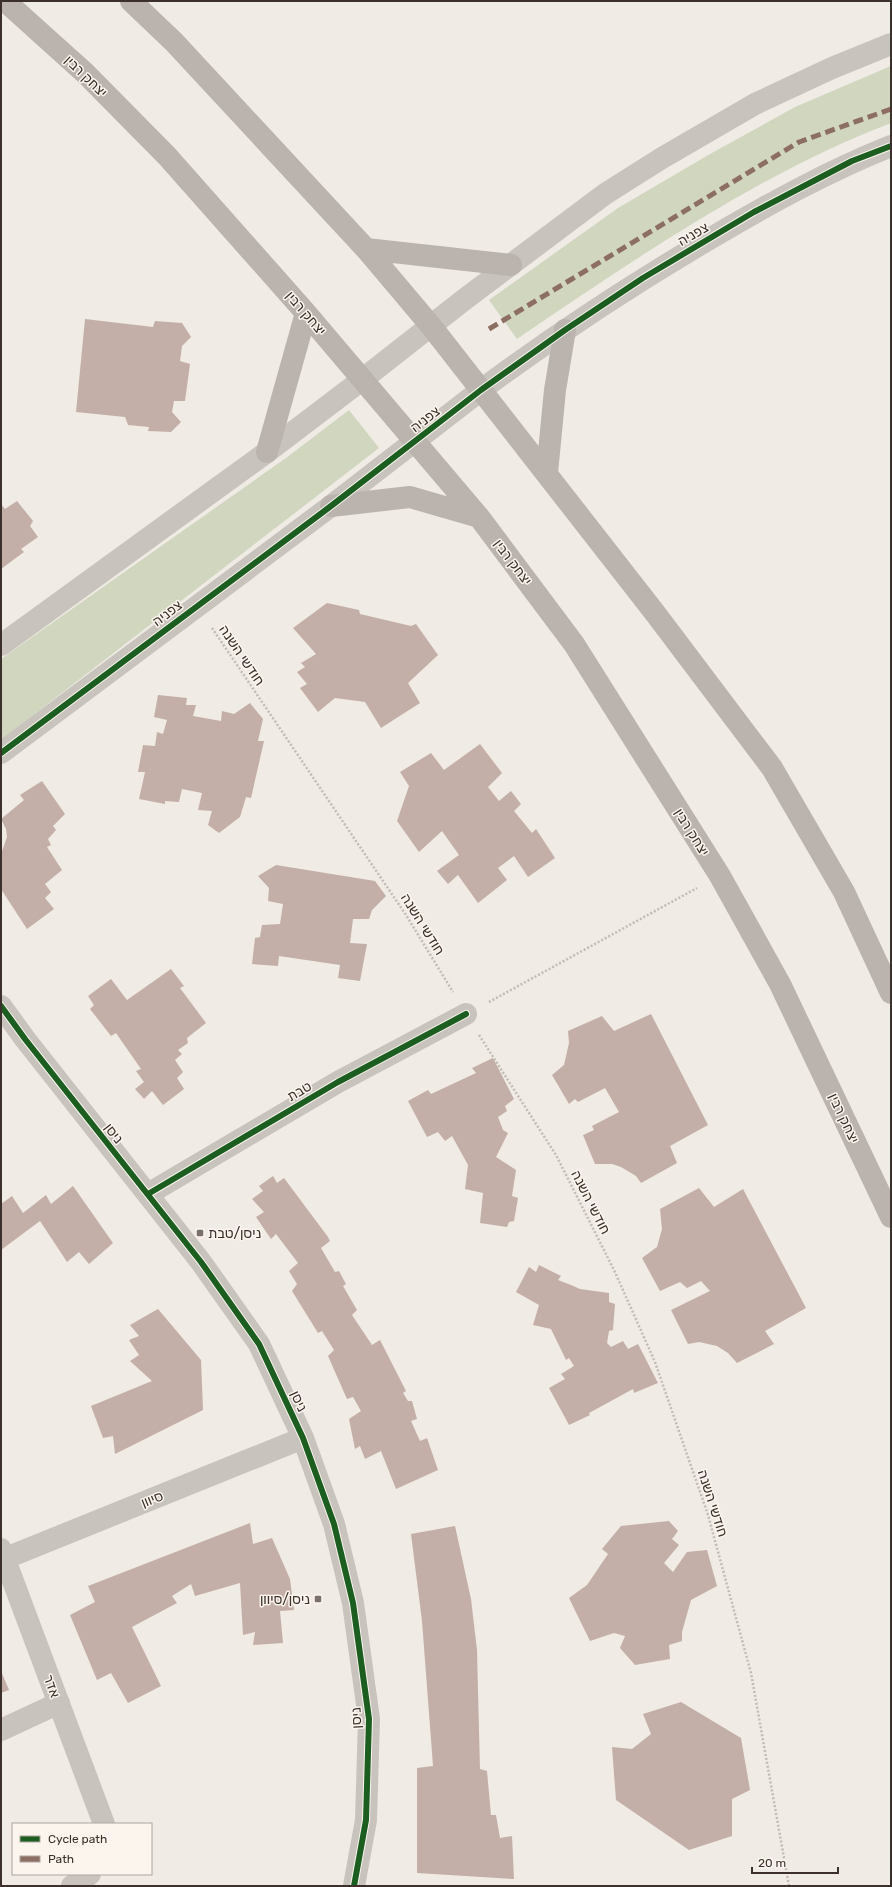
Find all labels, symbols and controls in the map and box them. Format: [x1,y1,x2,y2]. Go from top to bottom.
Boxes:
street label: יצחק רבין [61,52,111,101]
street label: צפניה [675,219,712,250]
street label: יצחק רבין [282,288,329,339]
street label: צפניה [407,403,444,436]
street label: יצחק רבין [490,536,535,589]
street label: צפניה [149,597,186,630]
street label: חודשי השנה [215,622,268,689]
street label: יצחק רבין [670,805,713,859]
street label: חודשי השנה [397,890,448,958]
street label: טבת [284,1078,315,1105]
street label: יצחק רבין [825,1091,862,1146]
street label: ניסן [100,1120,127,1147]
street label: חודשי השנה [567,1167,614,1237]
place label: ניסן/טבת [208,1225,262,1242]
marker: ניסן/טבת [195,1228,205,1238]
street label: ניסן [286,1388,311,1415]
street label: חודשי השנה [694,1467,731,1539]
street label: סיוון [139,1487,166,1512]
place label: ניסן/סיוון [260,1591,310,1608]
marker: ניסן/סיוון [313,1594,323,1604]
street label: אדר [40,1672,63,1700]
street label: ניסן [347,1707,366,1729]
legend [12,1823,152,1875]
text: Cycle path [48,1832,107,1846]
scale bar [752,1849,838,1875]
text: Path [48,1852,74,1866]
text: 20 m [758,1856,786,1870]

